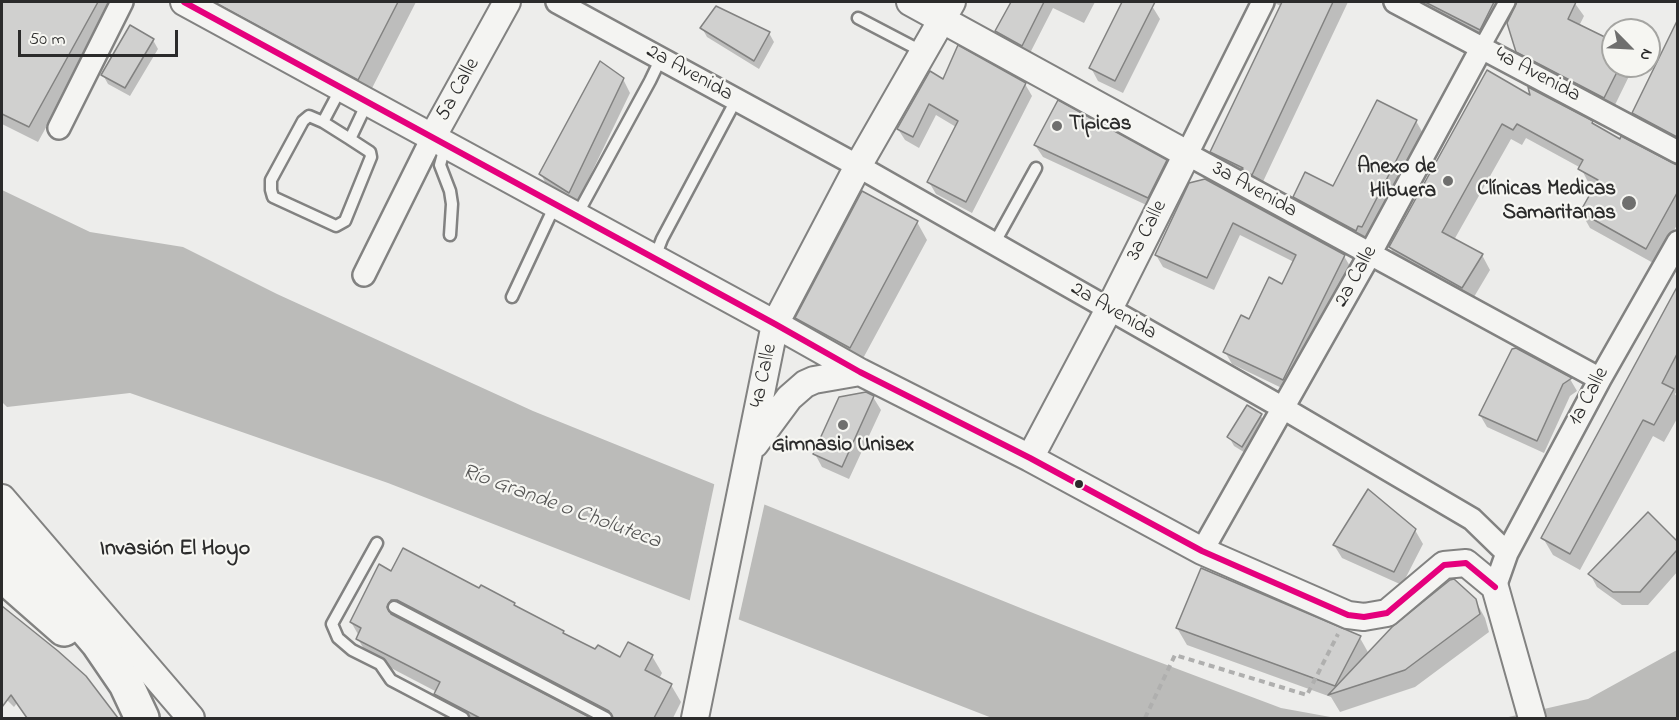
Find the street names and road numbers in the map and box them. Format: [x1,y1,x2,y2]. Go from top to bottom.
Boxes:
street label: 2a Avenida [641,40,737,108]
street label: 4a Avenida [1490,43,1584,109]
street label: 5a Calle [432,54,486,126]
street label: 3a Avenida [1207,157,1301,225]
street label: 3a Calle [1122,197,1174,265]
street label: 2a Calle [1330,242,1384,312]
street label: 2a Avenida [1065,277,1161,347]
street label: 4a Calle [746,342,784,410]
street label: 1a Calle [1564,363,1616,431]

